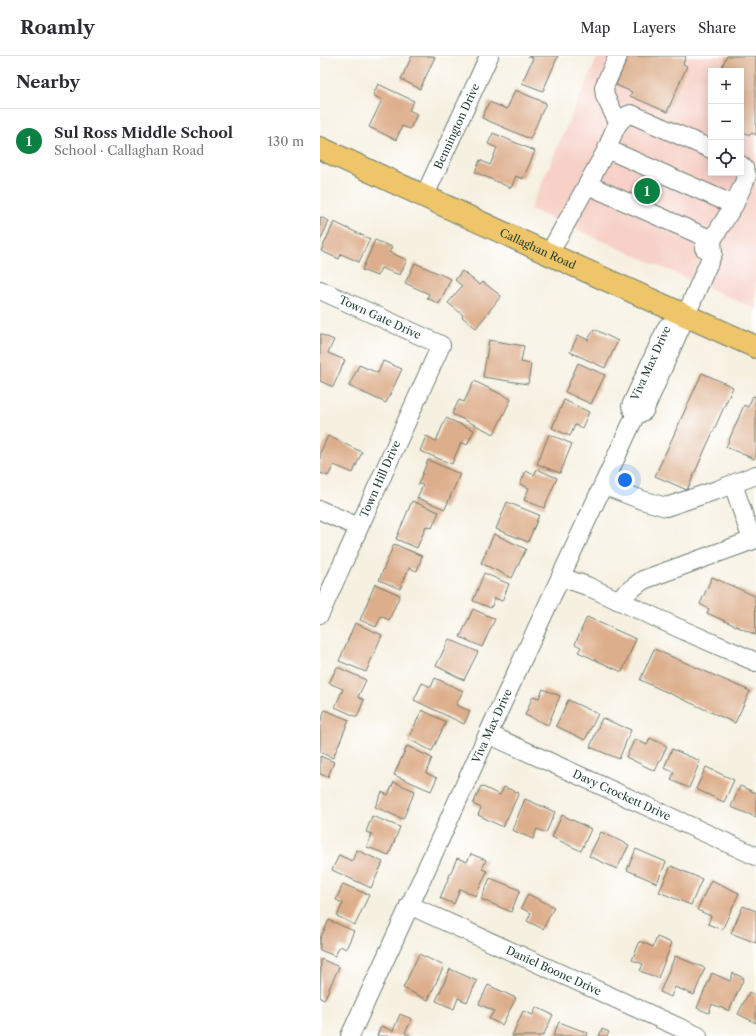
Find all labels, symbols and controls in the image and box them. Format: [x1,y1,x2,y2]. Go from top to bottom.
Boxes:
text: Roamly [20,16,95,39]
text: Map [580,19,610,37]
text: Layers [632,19,676,37]
text: Share [698,19,736,37]
map controls [708,68,744,176]
button: + [708,68,744,104]
text: Nearby [16,72,80,92]
street label: Bennington Drive [431,81,482,171]
button: − [708,104,744,140]
text: Sul Ross Middle School [54,123,233,142]
text: 1 [26,133,32,149]
text: 130 m [268,133,304,149]
button: locate [708,140,744,176]
text: School · Callaghan Road [54,142,204,158]
pin: 1 [634,176,660,206]
street label: Callaghan Road [498,225,578,272]
street label: Town Gate Drive [337,293,423,342]
street label: Viva Max Drive [627,324,674,403]
street label: Town Hill Drive [357,438,403,520]
your location [615,470,635,490]
street label: Viva Max Drive [468,687,515,766]
street label: Davy Crockett Drive [571,767,673,823]
street label: Daniel Boone Drive [504,943,604,998]

